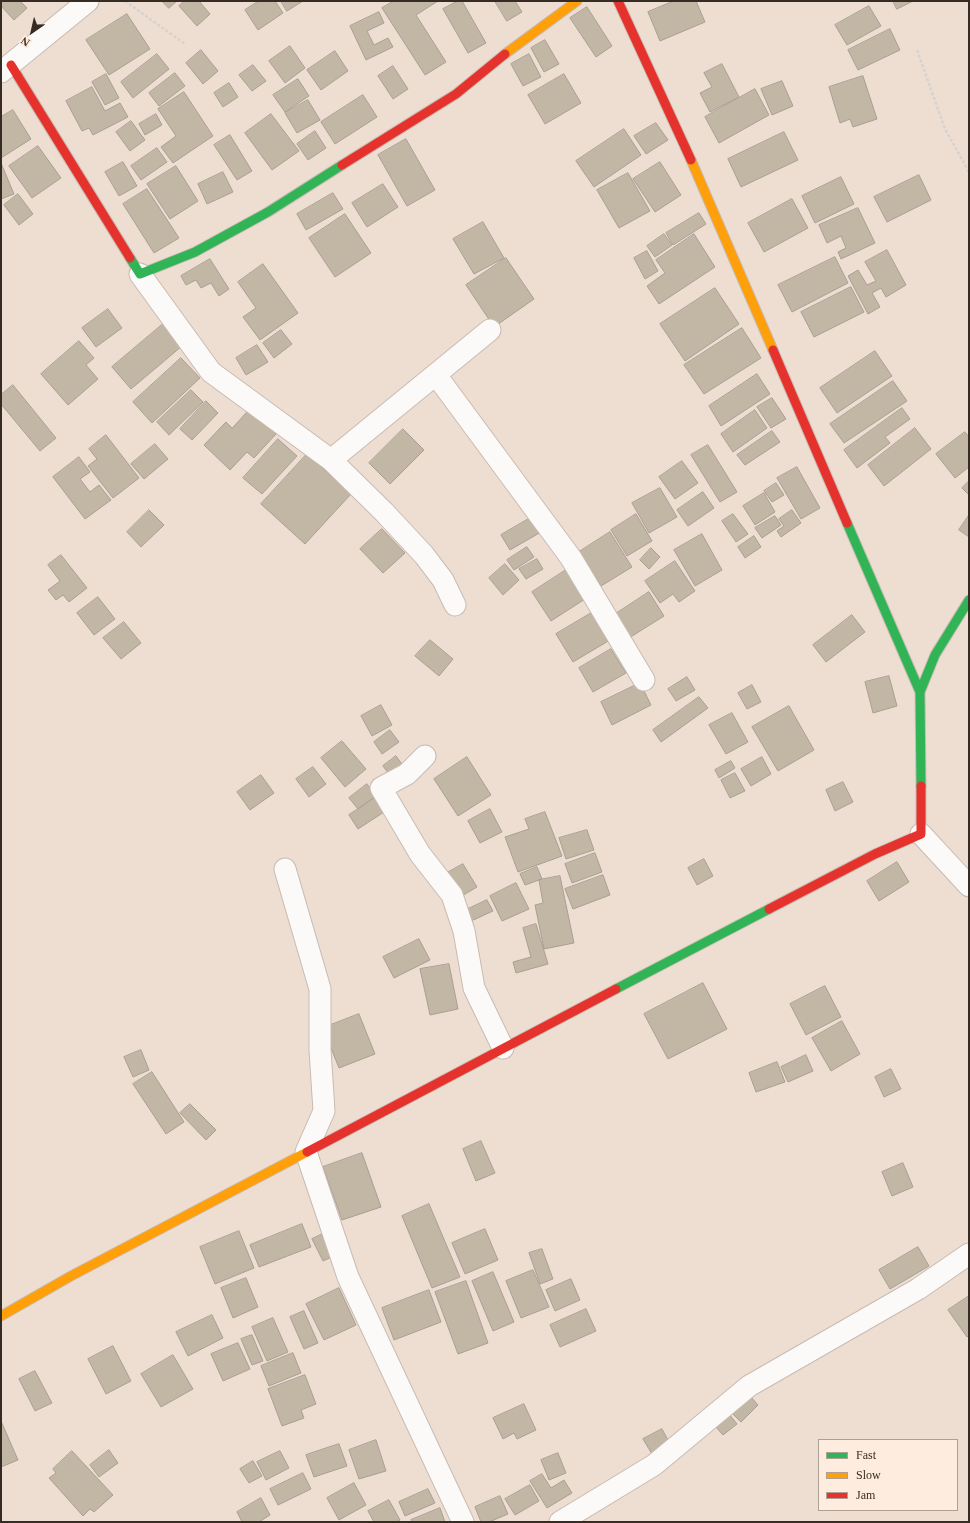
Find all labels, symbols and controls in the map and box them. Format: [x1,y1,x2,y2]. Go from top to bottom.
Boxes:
north arrow [12,12,52,52]
text: N [19,35,32,49]
legend [818,1439,958,1511]
text: Fast [856,1448,876,1462]
text: Slow [856,1468,881,1482]
text: Jam [856,1488,875,1502]

